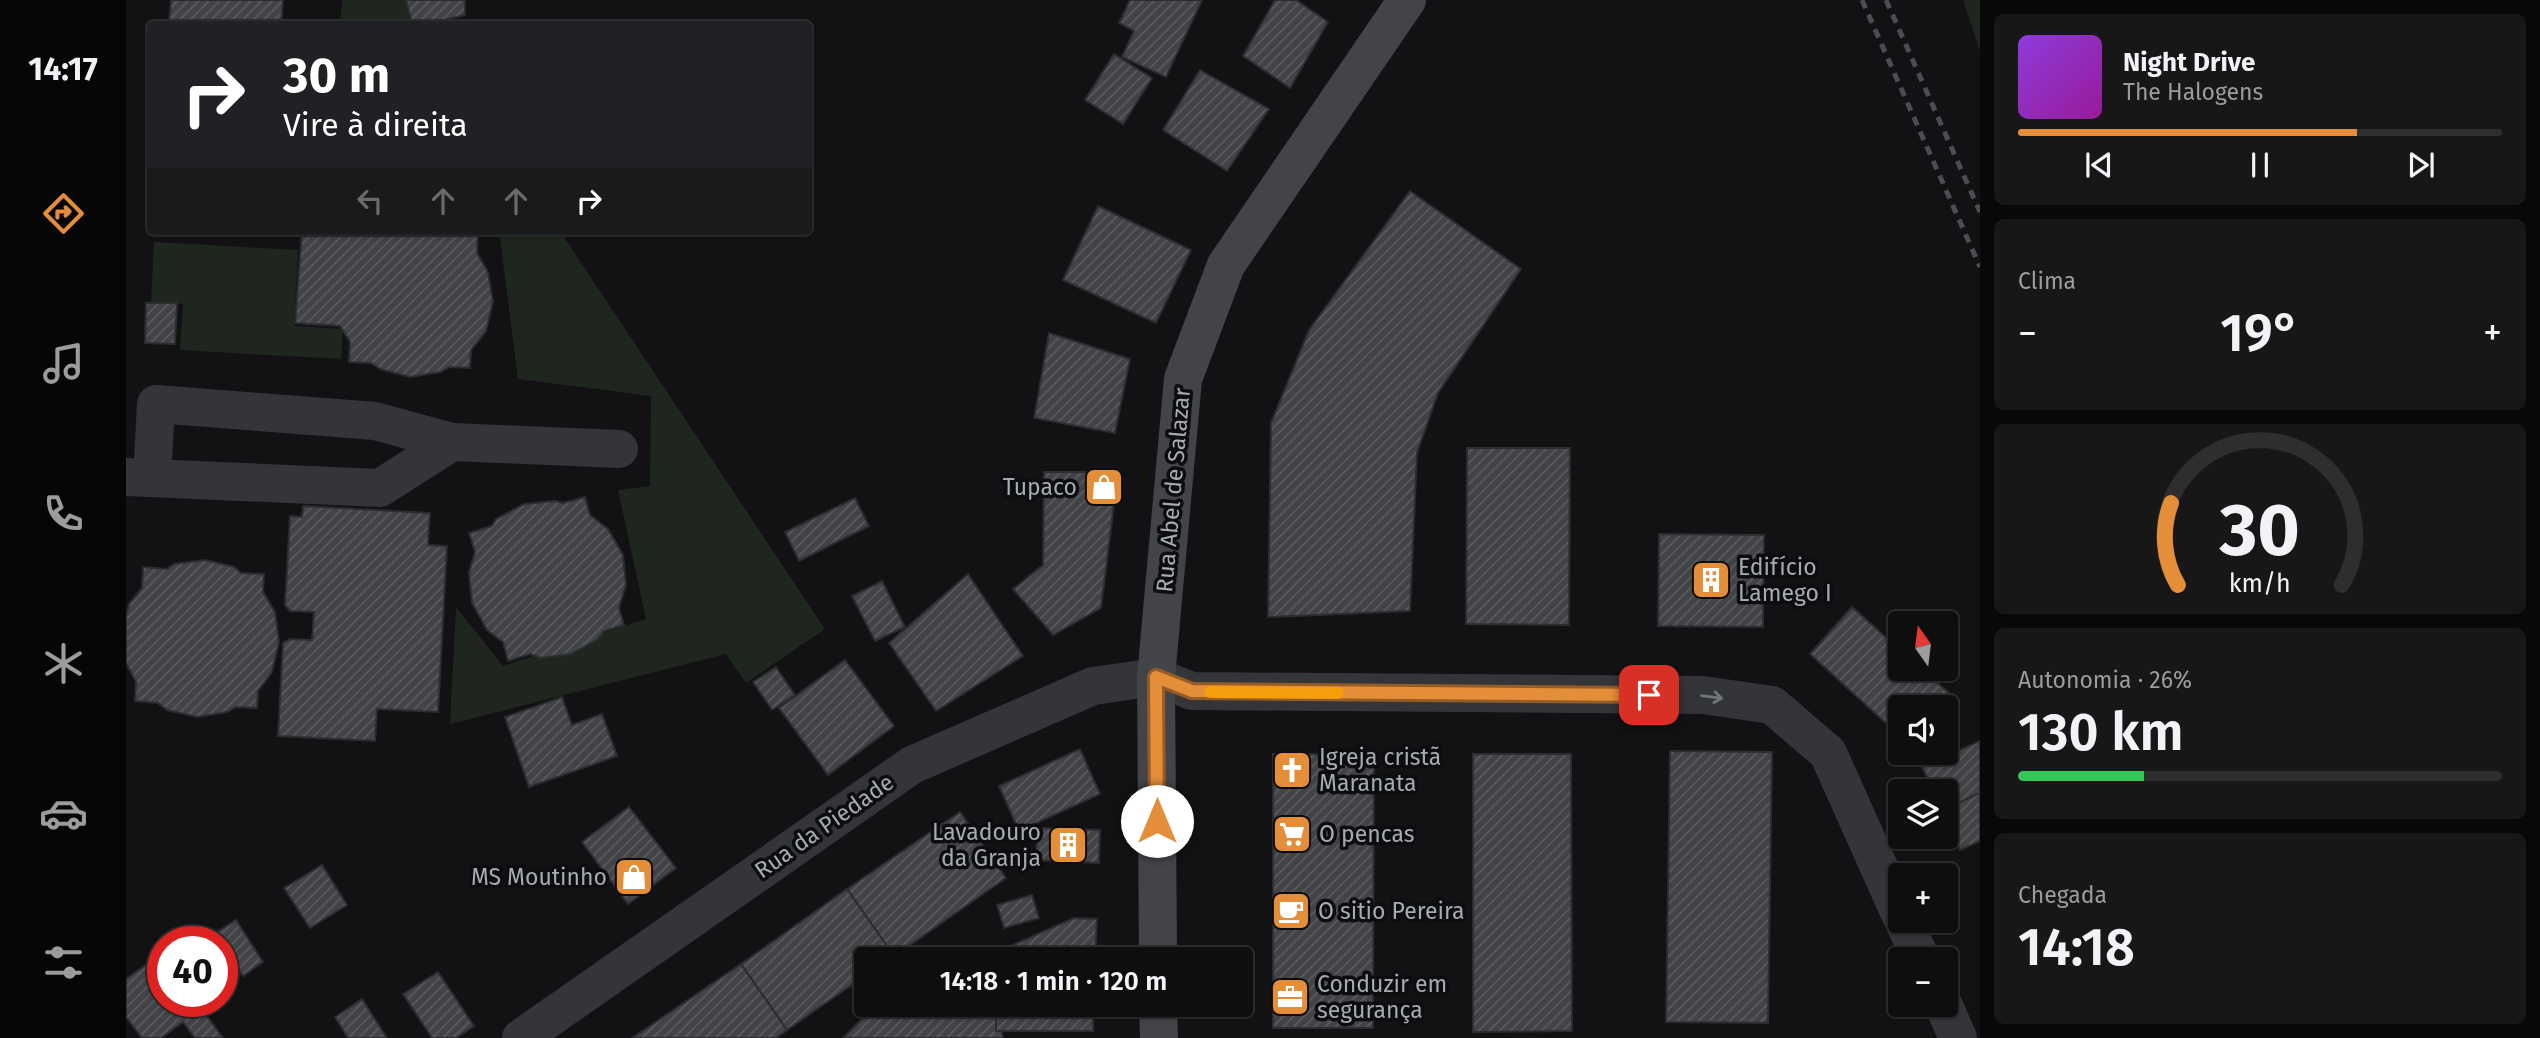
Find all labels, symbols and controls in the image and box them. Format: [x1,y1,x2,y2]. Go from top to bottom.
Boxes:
text: 30 m [283,46,390,105]
text: Night Drive [2123,47,2255,78]
icon: right [168,49,259,140]
text: 14:17 [28,50,98,88]
text: The Halogens [2123,78,2263,106]
text: Vire à direita [283,106,468,144]
icon: previous [2080,146,2118,184]
icon: pause [2241,146,2279,184]
icon: next [2402,146,2440,184]
icon: left [351,182,389,220]
icon: ahead [424,182,462,220]
icon: ahead [497,182,535,220]
icon: right [570,182,608,220]
icon: directions [39,189,88,238]
text: Clima [2018,267,2076,295]
text: 19° [2220,302,2300,365]
text: − [2018,310,2037,356]
text: + [2483,310,2502,356]
icon: music [39,339,88,388]
street label: Rua Abel de Salazar [1150,386,1196,594]
shop icon: Tupaco [1083,466,1125,508]
place label: Tupaco [1003,473,1077,501]
text: 30 [2219,487,2300,574]
icon: phone [39,489,88,538]
place label: Edifício Lamego I [1738,553,1832,607]
building icon: Edifício Lamego I [1690,559,1732,601]
text: km/h [2229,569,2291,599]
north arrow [1888,611,1958,681]
map controls [1888,611,1958,1017]
icon: climate [39,639,88,688]
pin [1619,665,1679,725]
text: Autonomia · 26% [2018,666,2192,694]
icon: arrive [1630,676,1668,714]
one-way arrow [1700,690,1722,703]
button: sound [1888,695,1958,765]
text: 130 km [2018,701,2184,764]
place label: Igreja cristã Maranata [1319,743,1441,797]
church icon: Igreja cristã Maranata [1271,749,1313,791]
street label: Rua da Piedade [749,768,899,884]
button: layers [1888,779,1958,849]
position arrow [1120,784,1194,858]
icon: car [39,789,88,838]
supermarket icon: O pencas [1271,813,1313,855]
place label: Lavadouro da Granja [932,818,1041,872]
place label: O pencas [1319,820,1414,848]
building icon: Lavadouro da Granja [1047,824,1089,866]
shop icon: MS Moutinho [613,856,655,898]
place label: MS Moutinho [471,863,607,891]
button: + [1888,863,1958,933]
text: Chegada [2018,881,2107,909]
cafe icon: O sitio Pereira [1270,890,1312,932]
place label: O sitio Pereira [1318,897,1465,925]
text: 14:18 [2018,916,2135,979]
speed limit sign: 40 [147,926,238,1017]
icon: filters [39,938,88,987]
button: − [1888,947,1958,1017]
text: 14:18 · 1 min · 120 m [940,966,1167,997]
place label: Conduzir em segurança [1317,970,1447,1024]
office icon: Conduzir em segurança [1269,976,1311,1018]

